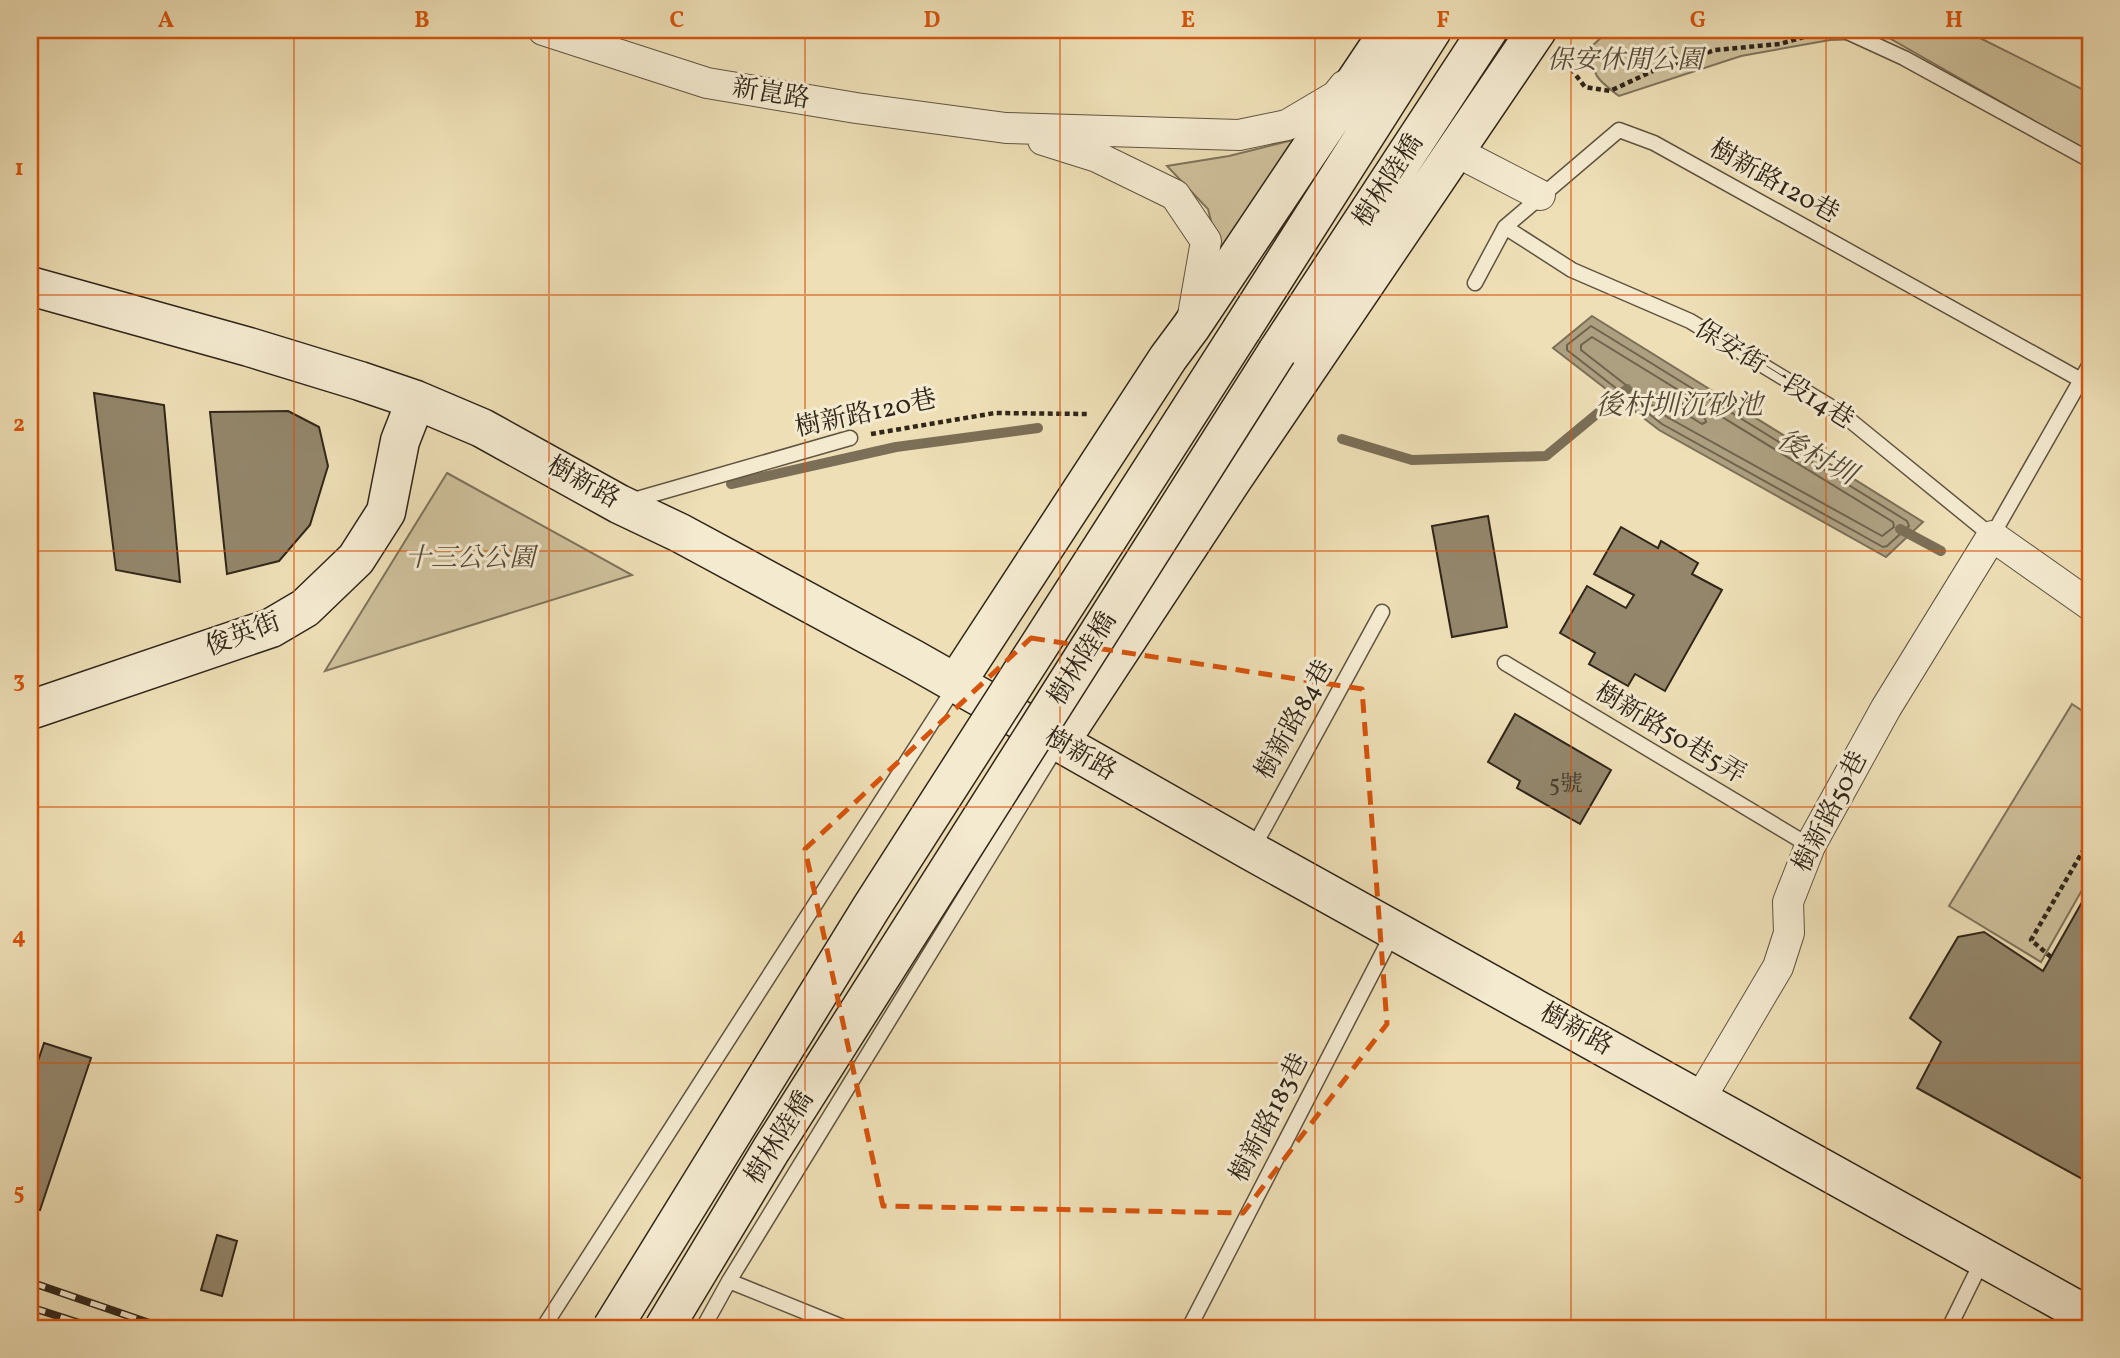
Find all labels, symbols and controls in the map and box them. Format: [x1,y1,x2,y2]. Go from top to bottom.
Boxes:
text: A [158,5,174,37]
text: B [414,5,430,37]
text: C [670,5,684,37]
text: D [924,5,941,37]
text: E [1181,5,1195,37]
text: F [1436,5,1450,37]
text: G [1690,5,1706,37]
text: H [1945,5,1963,37]
park label: 保安休閒公園 [1547,43,1707,79]
street label: 新崑路 [730,70,812,118]
street label: 樹林陸橋 [1346,128,1432,234]
street label: 樹新路120巷 [1703,131,1845,233]
text: 1 [14,153,24,185]
street label: 保安街一段14巷 [1687,312,1861,438]
street label: 樹新路120巷 [792,381,940,447]
water label: 後村圳沉砂池 [1595,387,1766,426]
text: 2 [13,409,25,441]
water label: 後村圳 [1770,421,1866,497]
street label: 樹新路 [540,448,626,518]
park label: 十三公公園 [405,541,539,577]
street label: 俊英街 [200,604,286,666]
street label: 樹林陸橋 [1040,605,1126,713]
street label: 樹新路84巷 [1247,654,1343,786]
text: 3 [13,665,25,697]
street label: 樹新路50巷5弄 [1588,675,1752,793]
street label: 樹新路 [1037,720,1123,790]
street label: 樹新路50巷 [1785,745,1877,879]
house number: 5號 [1549,769,1583,801]
text: 4 [12,921,26,953]
street label: 樹新路 [1533,995,1619,1065]
street label: 樹新路183巷 [1222,1047,1318,1189]
street label: 樹林陸橋 [737,1084,823,1192]
text: 5 [13,1177,25,1209]

